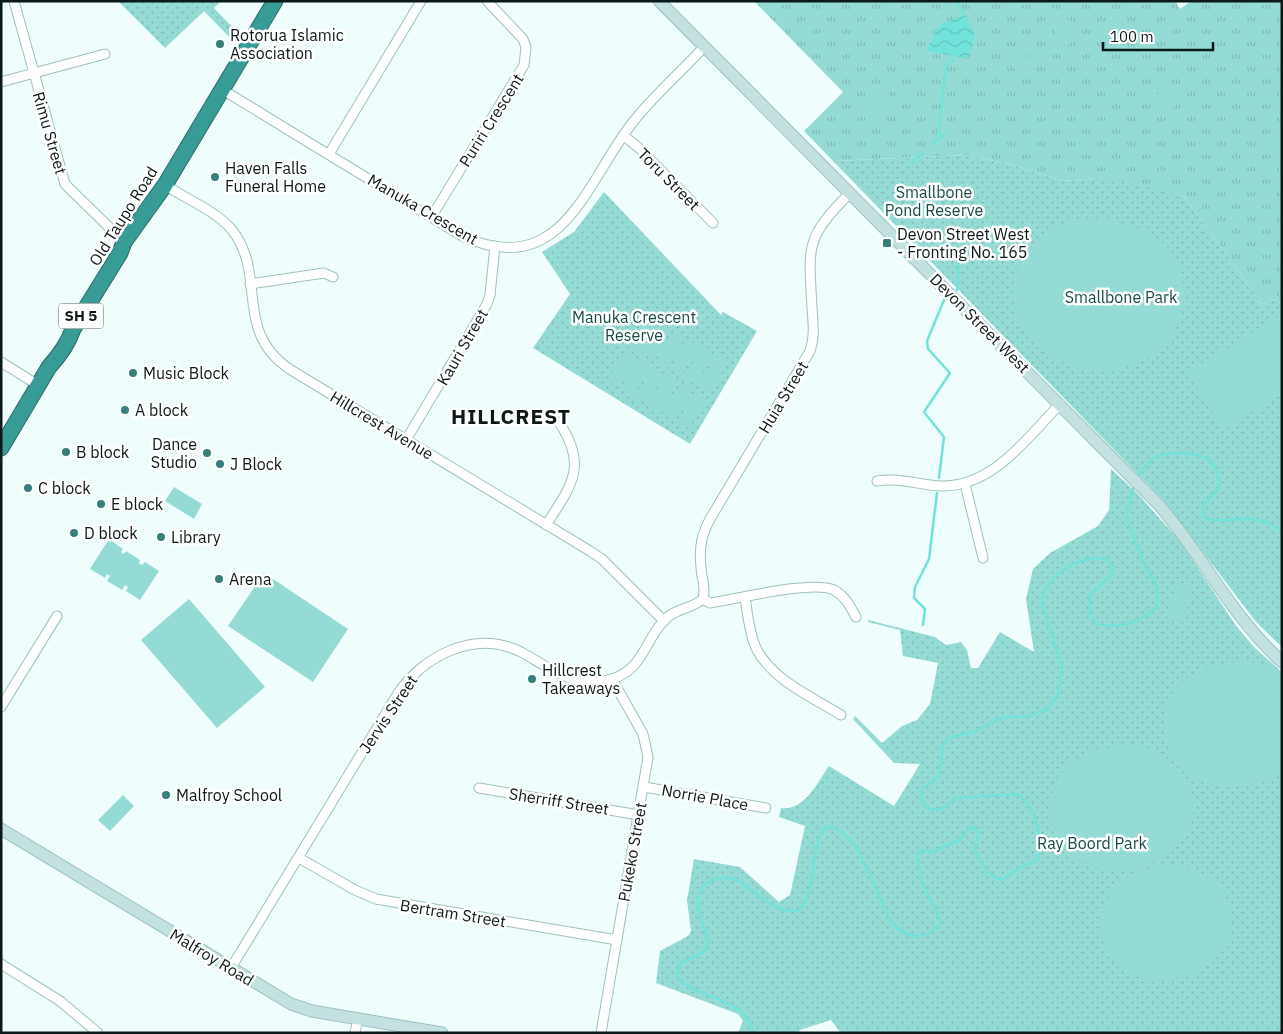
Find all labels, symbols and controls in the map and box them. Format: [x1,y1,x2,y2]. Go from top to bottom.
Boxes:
scale bar [1103,20,1213,52]
place label: Rotorua Islamic Association [230,25,344,63]
text: 100 m [1110,27,1154,46]
marker: Rotorua Islamic Association [214,38,226,50]
street label: Puriri Crescent [454,70,528,170]
street label: Rimu Street [29,89,71,177]
street label: Toru Street [634,144,704,214]
place label: Haven Falls Funeral Home [225,158,326,196]
street label: Old Taupo Road [85,163,161,269]
street label: Manuka Crescent [364,169,482,249]
marker: Haven Falls Funeral Home [209,171,221,183]
park label: Smallbone Pond Reserve [885,182,983,220]
place label: Devon Street West - Fronting No. 165 [897,224,1030,262]
marker: Devon Street West - Fronting No. 165 [881,237,893,249]
street label: Devon Street West [926,269,1034,377]
park label: Smallbone Park [1065,287,1178,307]
road number: SH 5 [58,304,104,328]
street label: Kauri Street [432,305,492,389]
park label: Manuka Crescent Reserve [572,307,696,345]
street label: Huia Street [754,357,812,437]
place label: Music Block [143,363,230,383]
marker: Music Block [127,367,139,379]
street label: Hillcrest Avenue [327,386,438,464]
place label: A block [135,400,189,420]
district label: HILLCREST [451,402,571,430]
marker: A block [119,404,131,416]
place label: Dance Studio [151,434,197,472]
place label: B block [76,442,130,462]
marker: B block [60,446,72,458]
marker: Dance Studio [201,447,213,459]
place label: J Block [230,454,283,474]
marker: J Block [214,458,226,470]
place label: C block [38,478,91,498]
marker: C block [22,482,34,494]
place label: E block [111,494,164,514]
marker: E block [95,498,107,510]
place label: D block [84,523,138,543]
marker: D block [68,527,80,539]
place label: Library [171,527,221,547]
marker: Library [155,531,167,543]
place label: Arena [229,569,272,589]
marker: Arena [213,573,225,585]
place label: Hillcrest Takeaways [542,660,620,698]
street label: Jervis Street [354,671,422,757]
marker: Hillcrest Takeaways [526,673,538,685]
street label: Norrie Place [660,780,750,815]
street label: Sherriff Street [508,783,610,819]
place label: Malfroy School [176,785,282,805]
marker: Malfroy School [160,789,172,801]
street label: Pukeko Street [613,801,651,903]
park label: Ray Boord Park [1037,833,1148,853]
street label: Bertram Street [399,895,507,931]
street label: Malfroy Road [166,924,258,990]

